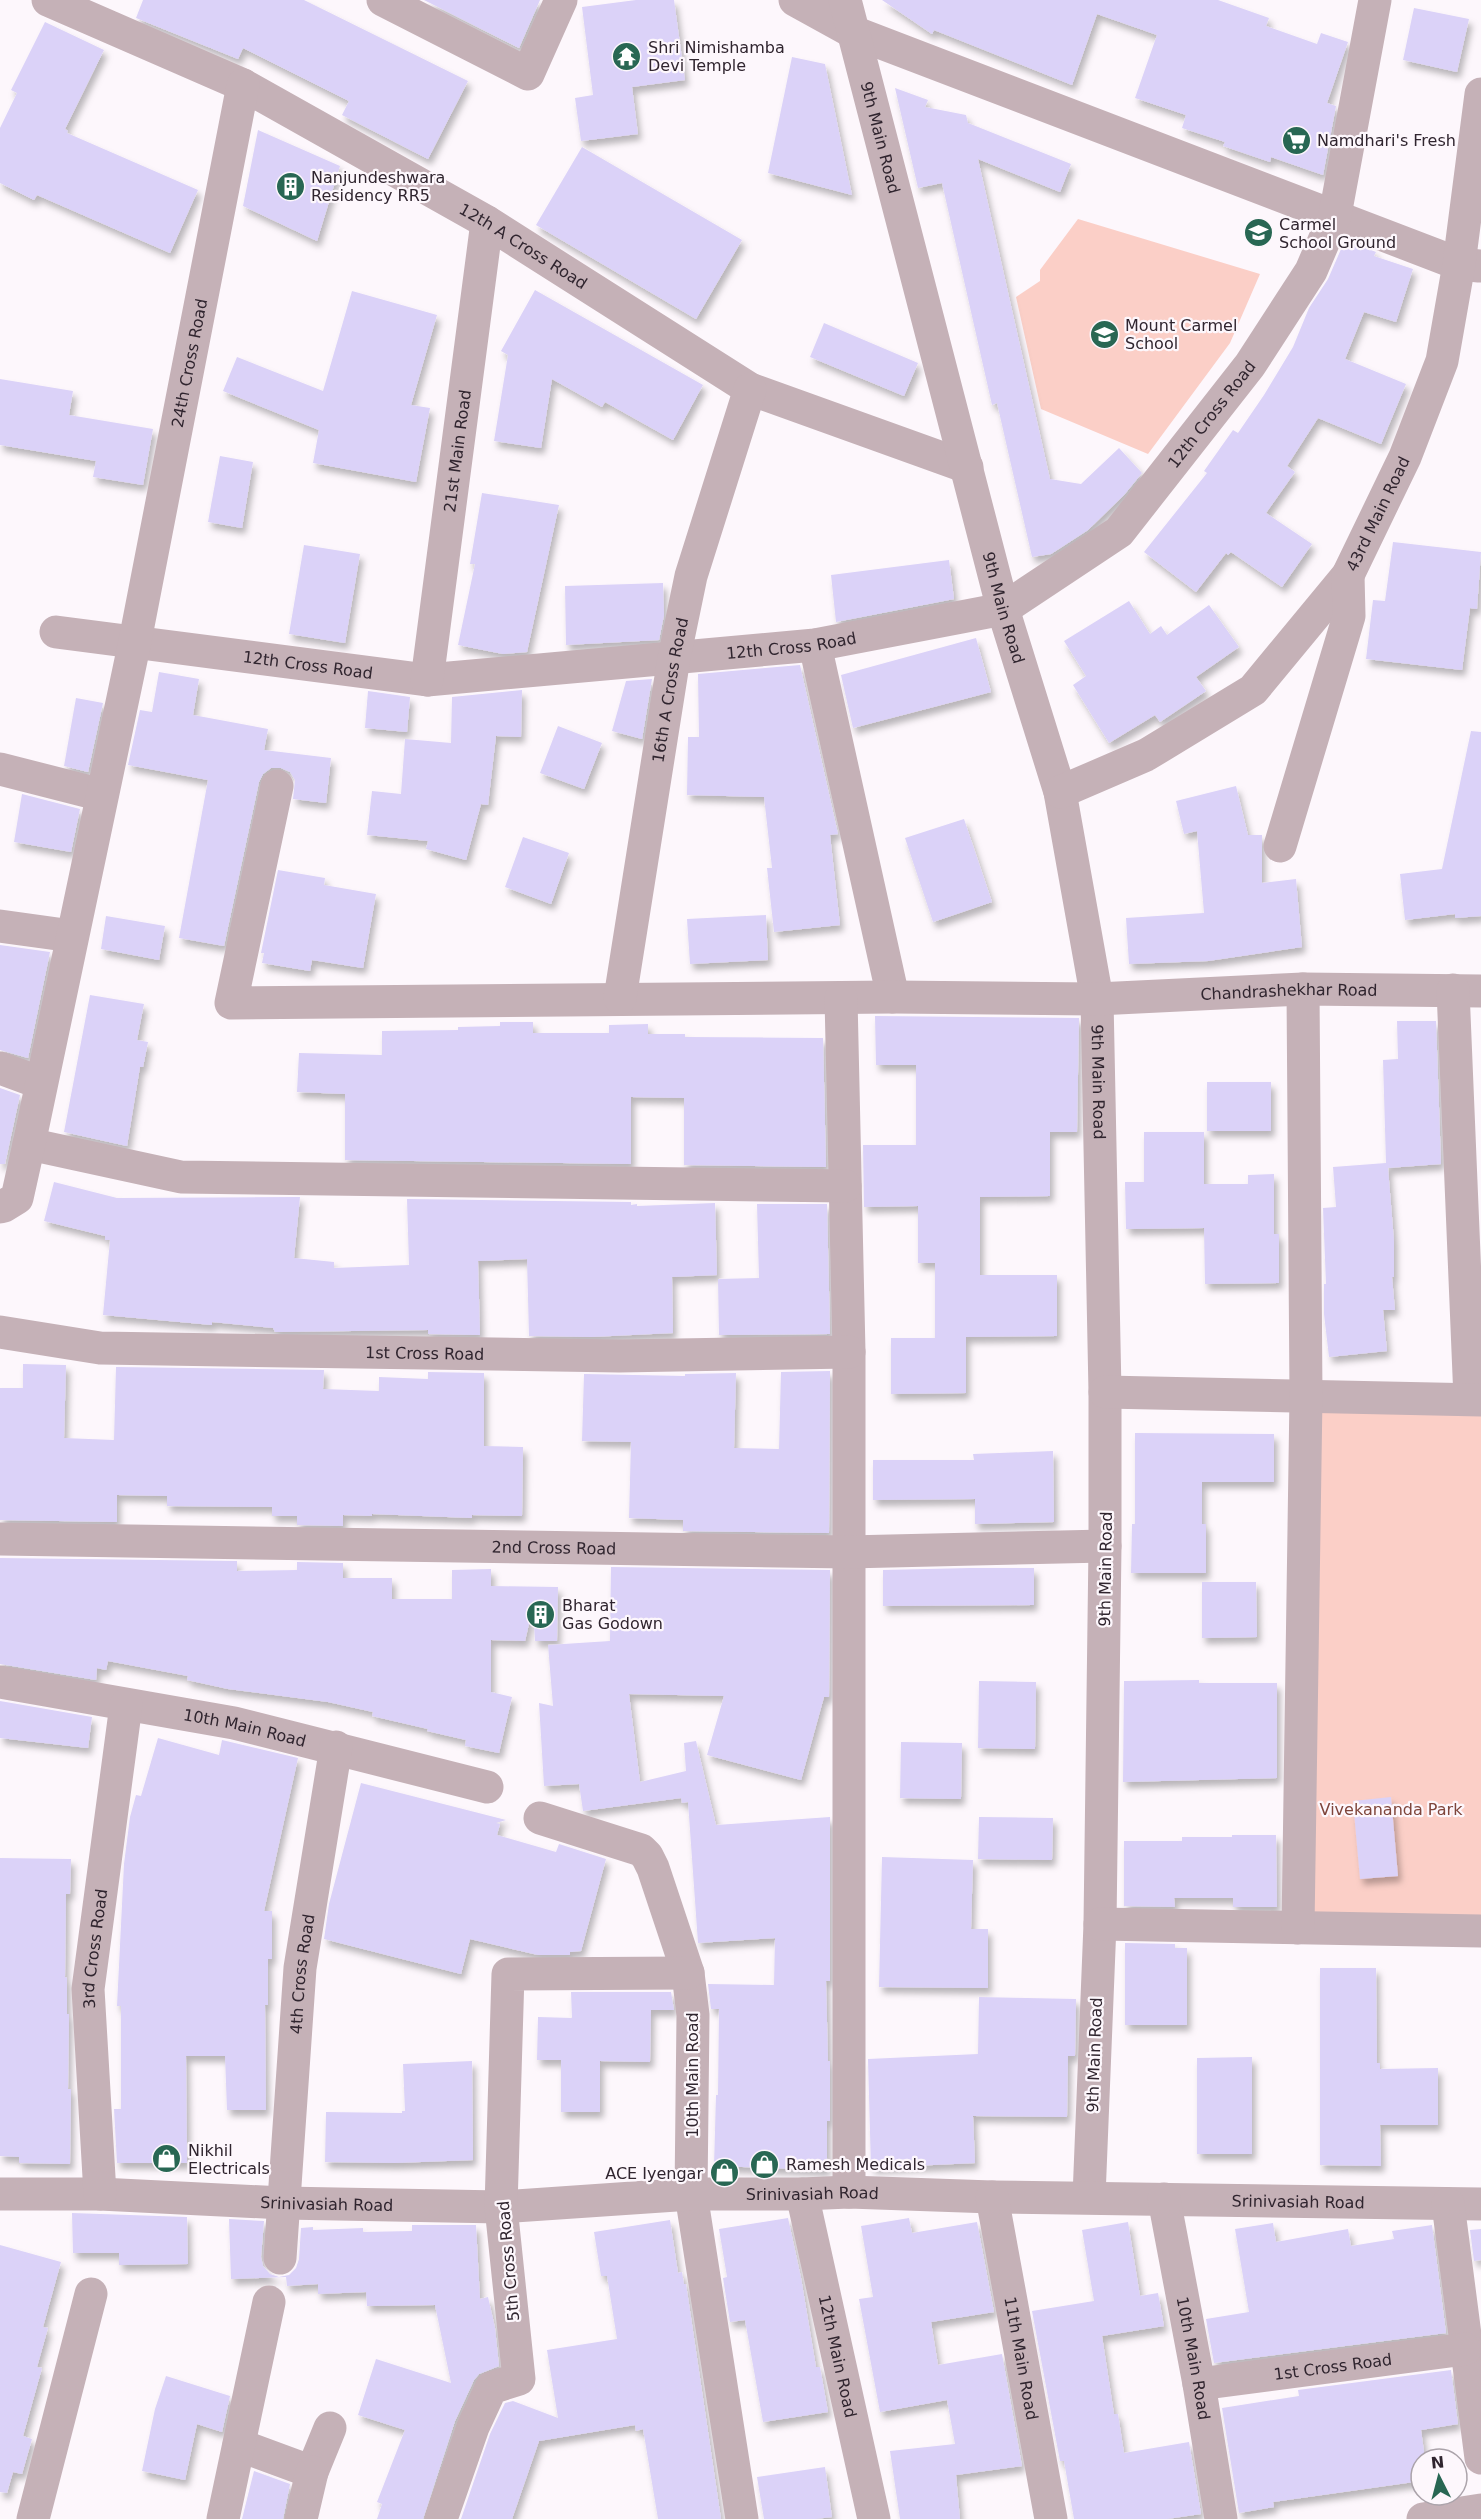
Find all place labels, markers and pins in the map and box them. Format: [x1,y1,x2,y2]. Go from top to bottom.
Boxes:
place label: Shri Nimishamba Devi Temple [648,38,785,75]
temple icon: Shri Nimishamba Devi Temple [611,40,643,72]
supermarket icon: Namdhari's Fresh [1280,124,1312,156]
place label: Namdhari's Fresh [1317,131,1456,150]
place label: Nanjundeshwara Residency RR5 [311,168,445,205]
building icon: Nanjundeshwara Residency RR5 [274,170,306,202]
place label: Carmel School Ground [1279,215,1396,252]
school or university icon: Carmel School Ground [1242,217,1274,249]
place label: Mount Carmel School [1125,316,1237,353]
school or university icon: Mount Carmel School [1088,318,1120,350]
place label: Bharat Gas Godown [562,1596,663,1633]
building icon: Bharat Gas Godown [525,1598,557,1630]
place label: Nikhil Electricals [188,2141,270,2178]
shop icon: Nikhil Electricals [151,2143,183,2175]
shop icon: Ramesh Medicals [749,2148,781,2180]
place label: Ramesh Medicals [786,2155,925,2174]
shop icon: ACE Iyengar [708,2157,740,2189]
place label: ACE Iyengar [605,2164,703,2183]

